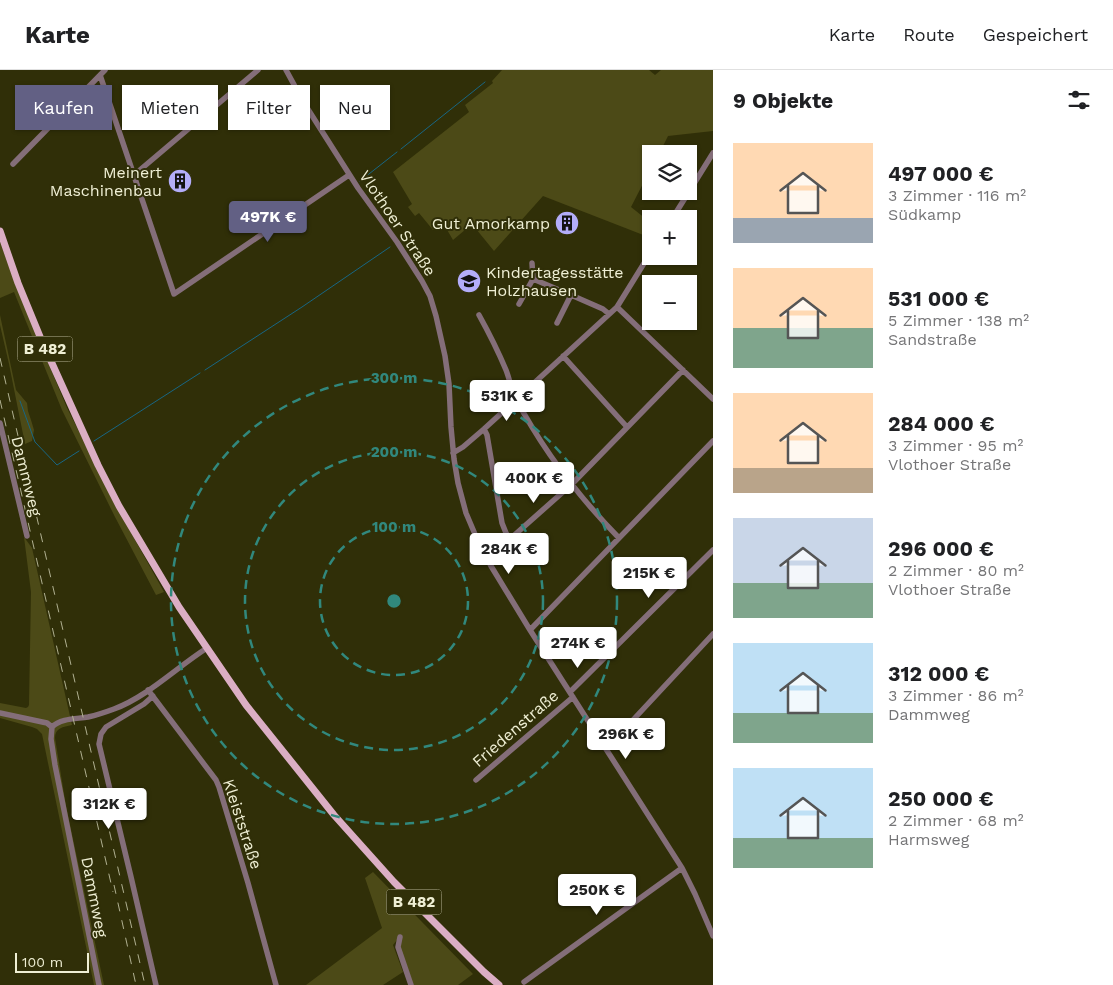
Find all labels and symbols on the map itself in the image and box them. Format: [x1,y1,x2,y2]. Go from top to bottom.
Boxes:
place label: Meinert Maschinenbau [50,163,162,200]
street label: Vlothoer Straße [355,167,440,280]
building icon: Meinert Maschinenbau [167,168,193,194]
pin: 497K € [227,200,309,243]
building icon: Gut Amorkamp [554,210,580,236]
place label: Gut Amorkamp [432,214,550,233]
place label: Kindertagesstätte Holzhausen [486,263,623,300]
school or university icon: Kindertagesstätte Holzhausen [456,268,482,294]
road number: B 482 [18,336,72,362]
text: 300 m [371,369,417,387]
pin: 531K € [466,380,548,422]
street label: Dammweg [7,434,46,519]
text: 200 m [371,443,417,461]
pin: 400K € [493,462,575,504]
text: 100 m [372,518,416,536]
pin: 284K € [468,532,550,575]
pin: 215K € [608,556,690,599]
centre of rings [385,592,403,610]
pin: 274K € [537,626,619,669]
street label: Friedenstraße [468,686,562,771]
pin: 296K € [585,718,667,760]
street label: Kleiststraße [219,777,266,872]
pin: 312K € [68,788,150,830]
street label: Dammweg [77,855,112,940]
pin: 250K € [556,874,638,916]
road number: B 482 [386,890,442,914]
scale bar [15,950,89,973]

